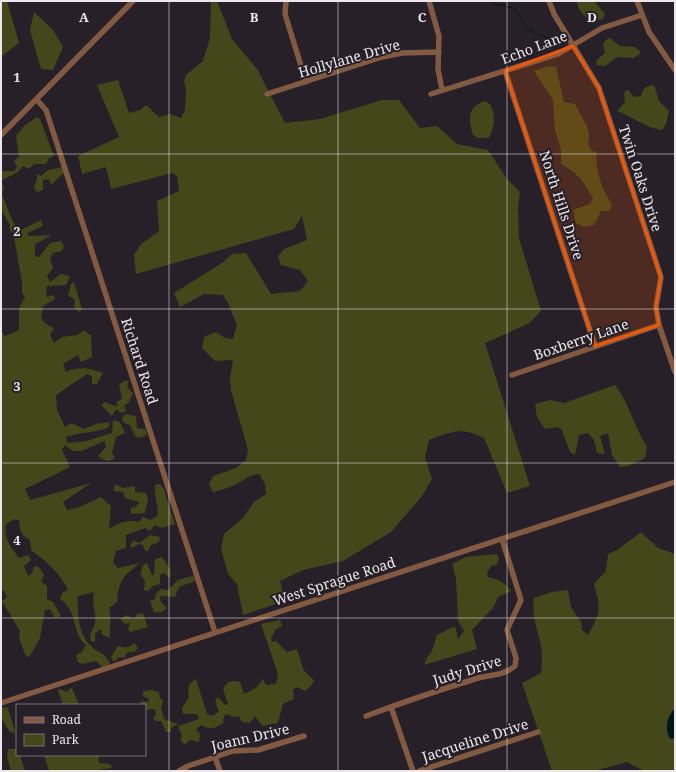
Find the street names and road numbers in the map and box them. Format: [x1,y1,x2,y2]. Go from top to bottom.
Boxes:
street label: Echo Lane [498,26,570,68]
street label: Hollylane Drive [296,34,402,82]
street label: Twin Oaks Drive [615,122,667,234]
street label: North Hills Drive [535,148,589,262]
street label: Boxberry Lane [531,314,631,364]
street label: Richard Road [117,315,163,407]
street label: West Sprague Road [270,552,398,610]
street label: Judy Drive [429,651,504,690]
street label: Jacqueline Drive [419,714,531,766]
street label: Joann Drive [208,719,291,755]

